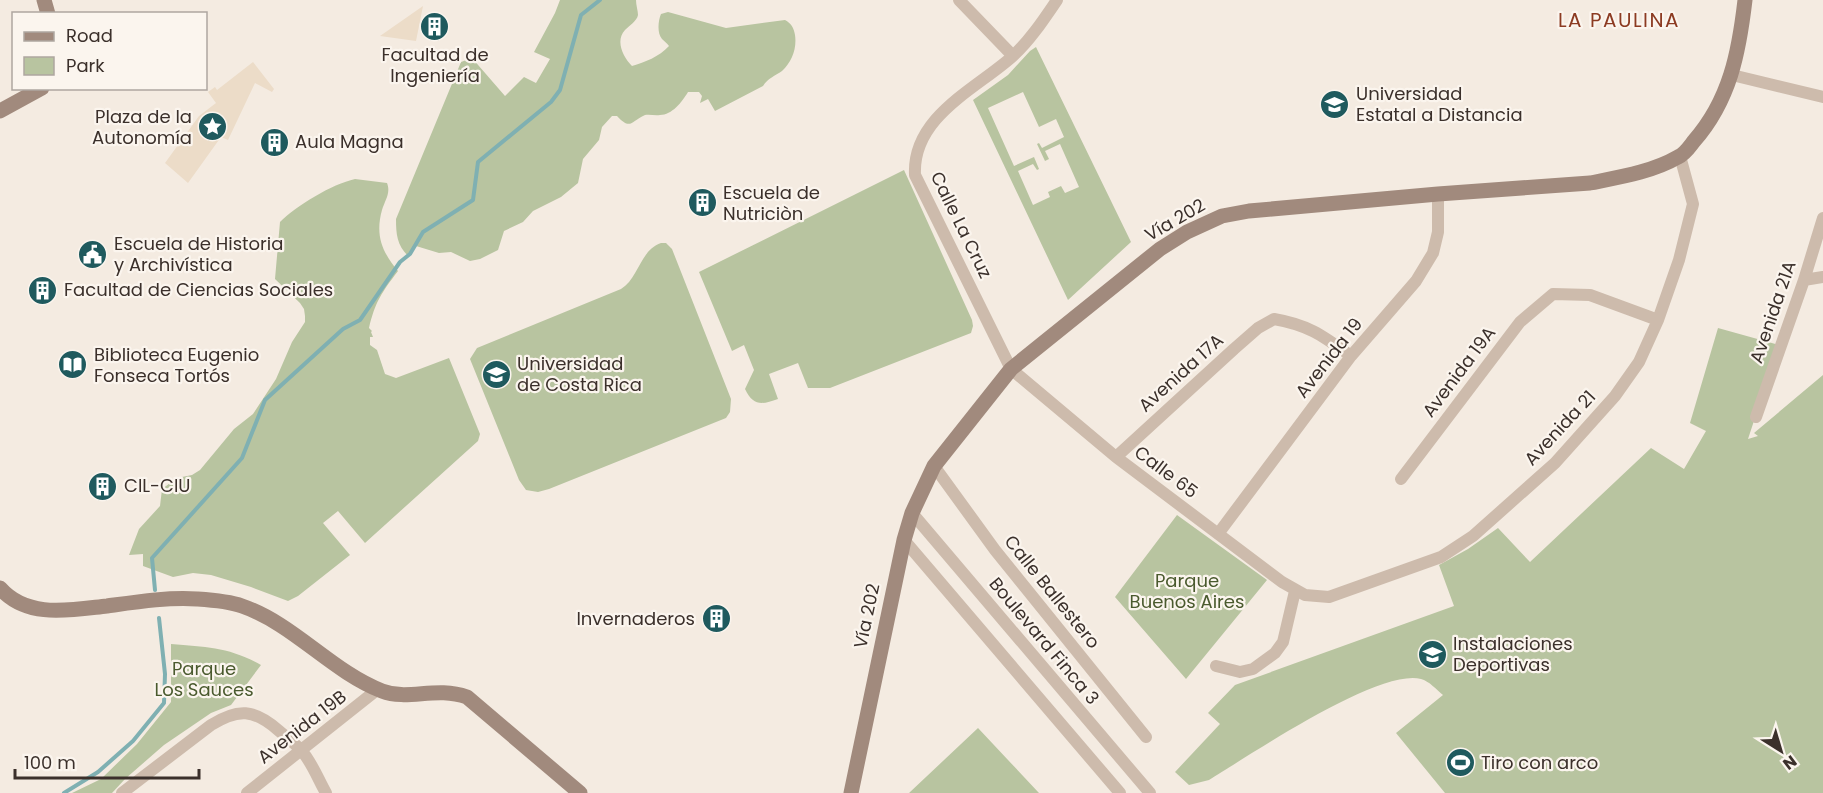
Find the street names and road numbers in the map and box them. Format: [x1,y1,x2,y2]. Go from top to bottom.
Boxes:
street label: Calle La Cruz [925,167,998,282]
street label: Vía 202 [1140,192,1209,247]
street label: Avenida 21A [1743,257,1802,366]
street label: Avenida 19 [1289,312,1368,403]
street label: Avenida 19A [1416,321,1501,422]
street label: Avenida 17A [1133,328,1228,417]
street label: Avenida 21 [1518,385,1601,471]
street label: Calle 65 [1129,439,1203,504]
street label: Calle Ballestero [999,530,1106,654]
street label: Boulevard Finca 3 [984,572,1105,710]
street label: Vía 202 [847,581,886,651]
street label: Avenida 19B [252,684,351,769]

